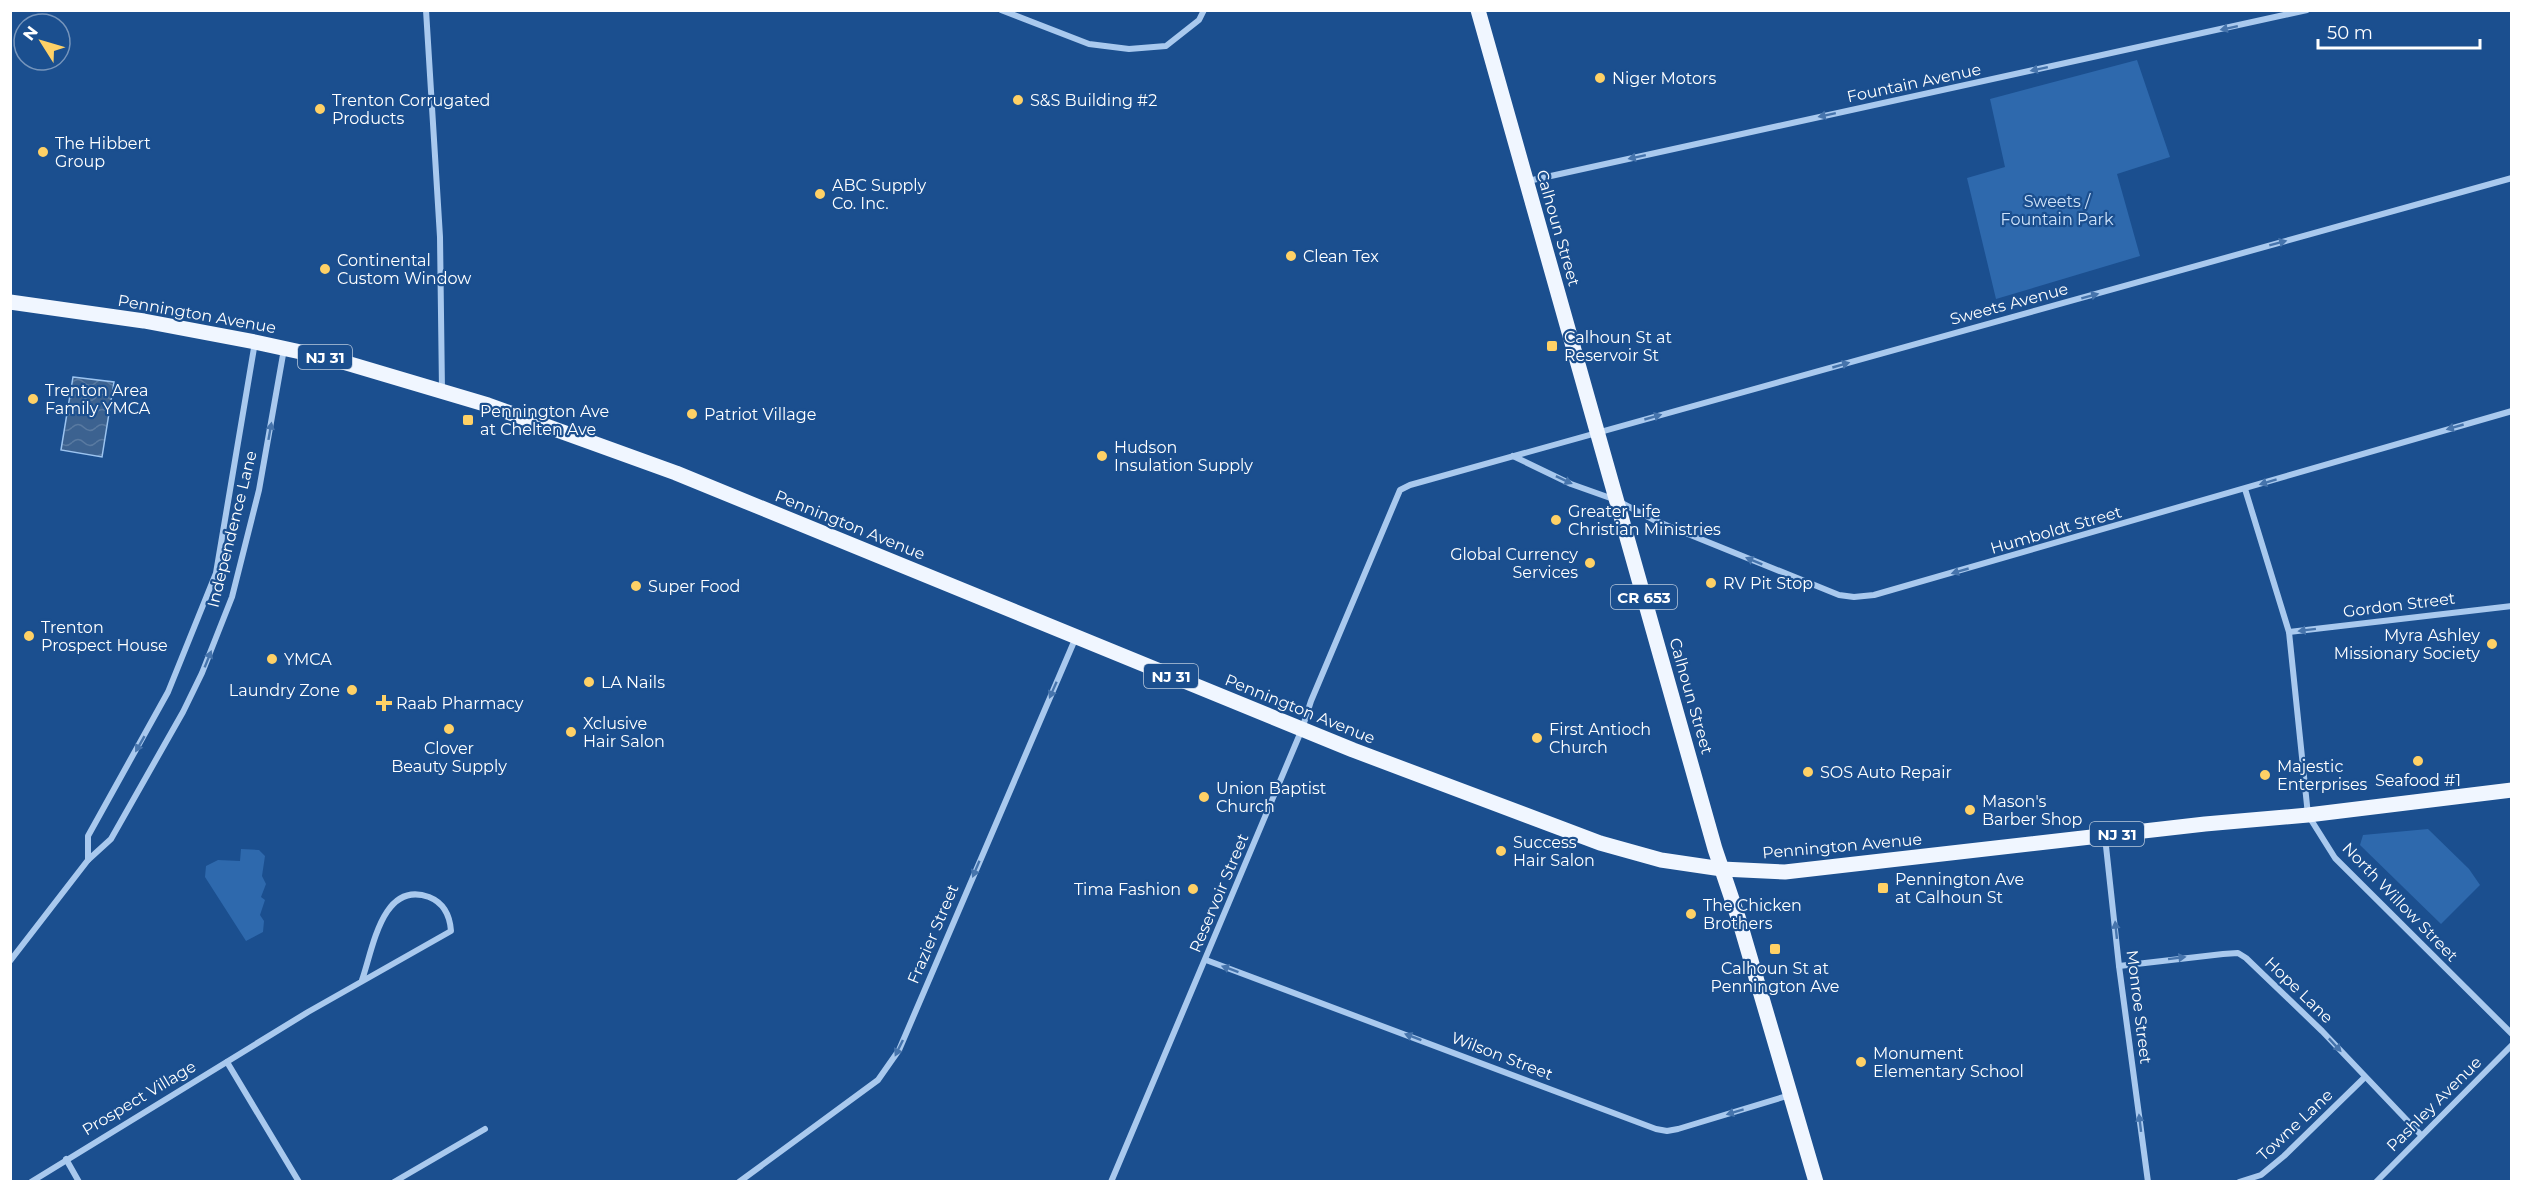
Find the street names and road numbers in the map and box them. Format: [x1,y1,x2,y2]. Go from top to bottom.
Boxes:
street label: Fountain Avenue [1845,59,1983,107]
street label: Calhoun Street [1532,168,1584,289]
street label: Sweets Avenue [1948,279,2070,329]
street label: Pennington Avenue [116,291,278,337]
road number: NJ 31 [298,345,352,369]
street label: Independence Lane [203,449,261,609]
street label: Pennington Avenue [772,486,928,564]
street label: Humboldt Street [1988,502,2124,558]
road number: CR 653 [1611,585,1677,609]
street label: Gordon Street [2342,589,2457,621]
street label: Calhoun Street [1665,636,1717,757]
road number: NJ 31 [1144,664,1198,688]
street label: Pennington Avenue [1222,670,1378,748]
road number: NJ 31 [2090,822,2144,846]
street label: Reservoir Street [1185,830,1253,955]
street label: Pennington Avenue [1761,830,1923,862]
street label: North Willow Street [2338,839,2462,966]
street label: Frazier Street [903,881,963,987]
street label: Monroe Street [2123,949,2155,1066]
street label: Hope Lane [2261,953,2337,1027]
street label: Wilson Street [1448,1028,1556,1084]
street label: Pashley Avenue [2383,1053,2485,1155]
street label: Prospect Village [79,1057,199,1139]
street label: Towne Lane [2253,1085,2337,1165]

